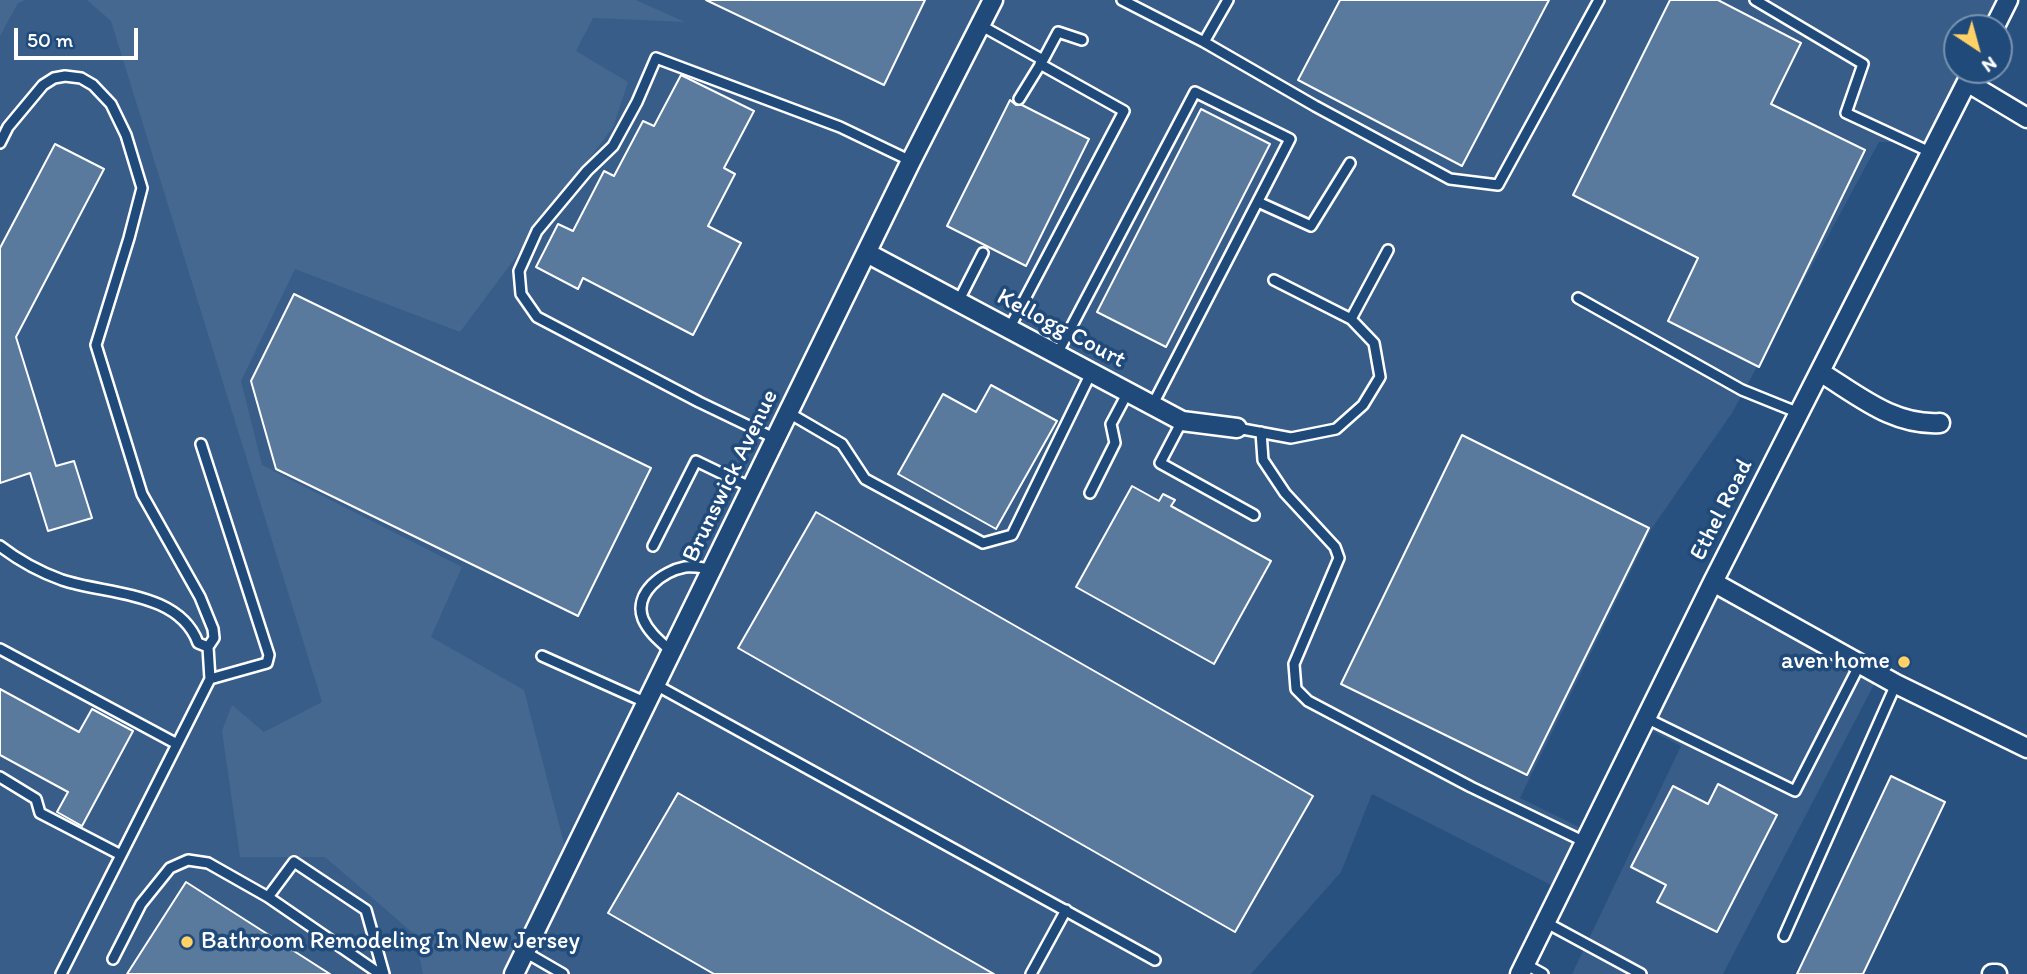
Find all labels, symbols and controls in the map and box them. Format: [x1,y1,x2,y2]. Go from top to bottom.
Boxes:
scale bar [18,14,142,58]
north arrow [1943,14,2013,84]
text: 50 m [27,27,73,52]
text: N [1978,52,2001,78]
street label: Kellogg Court [992,283,1130,375]
street label: Brunswick Avenue [677,385,785,567]
street label: Ethel Road [1684,455,1760,565]
place label: aven home [1781,648,1890,676]
marker: aven home [1896,654,1912,670]
place label: Bathroom Remodeling In New Jersey [201,928,580,956]
marker: Bathroom Remodeling In New Jersey [179,934,195,950]

